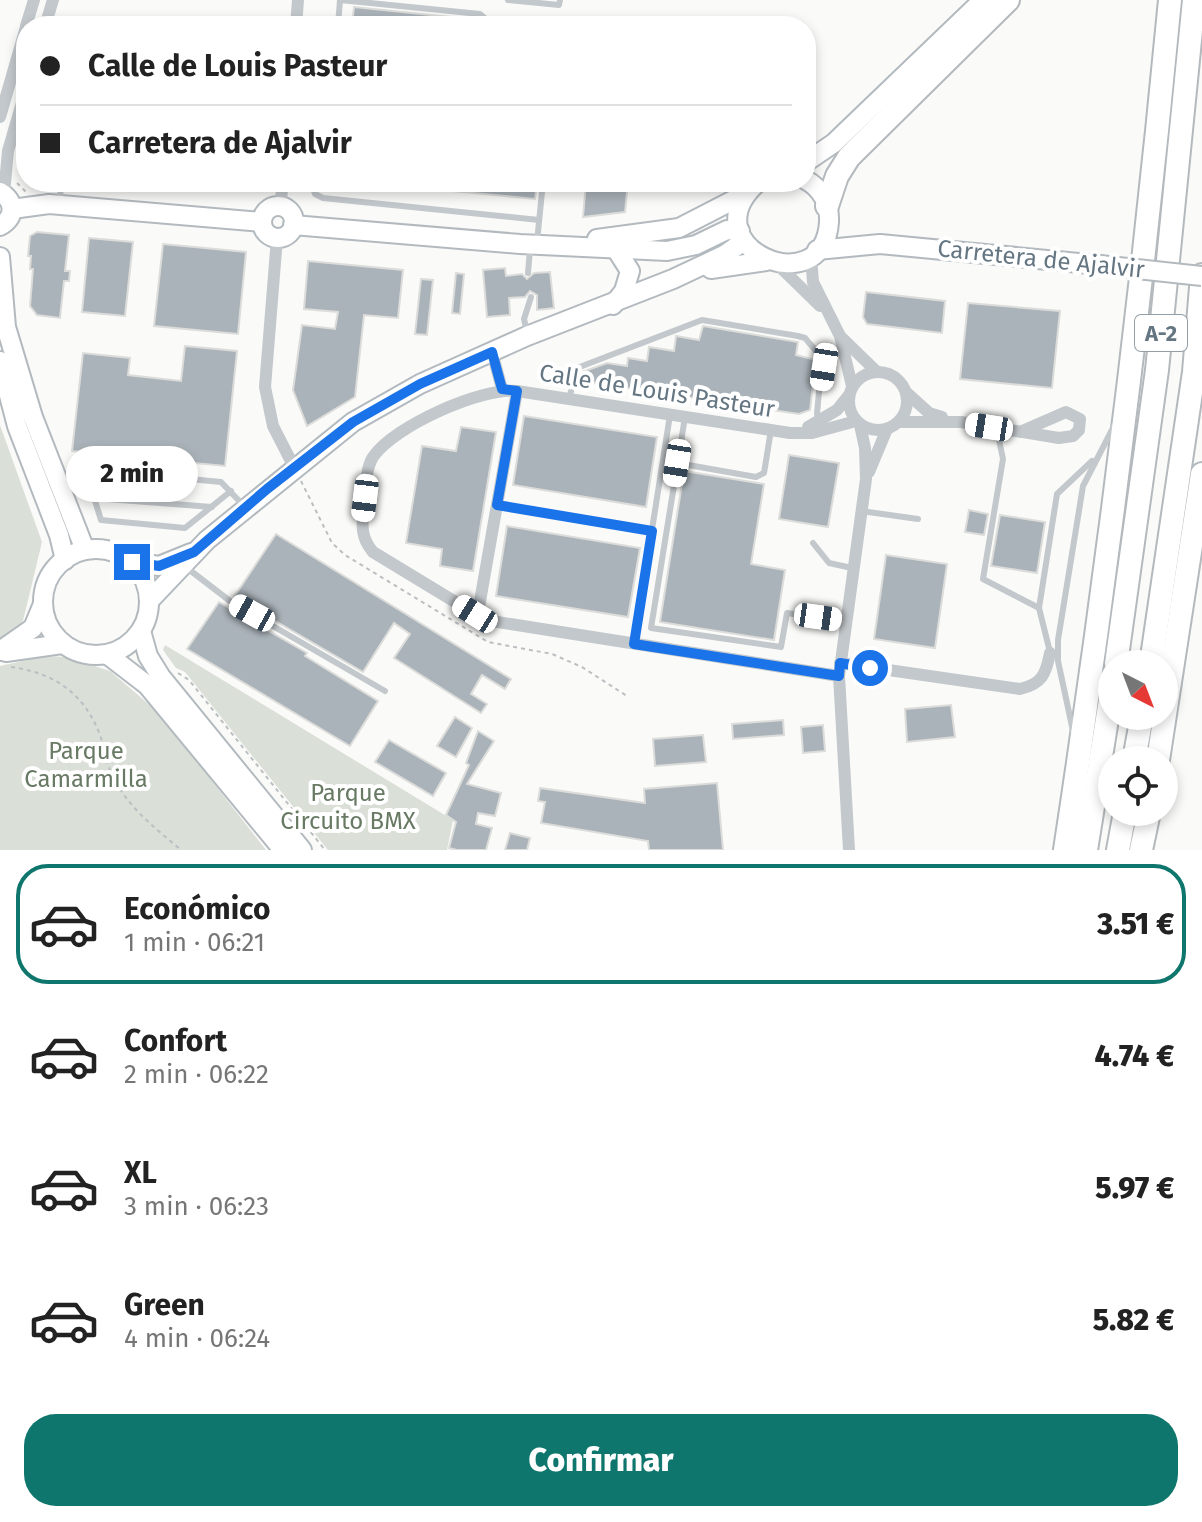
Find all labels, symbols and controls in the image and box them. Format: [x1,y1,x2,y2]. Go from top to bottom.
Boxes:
text: Calle de Louis Pasteur [88,48,387,84]
text: Carretera de Ajalvir [88,125,352,161]
street label: Carretera de Ajalvir [936,234,1147,284]
road number: A-2 [1135,315,1187,351]
car [808,341,840,393]
street label: Calle de Louis Pasteur [537,359,778,424]
car [963,411,1015,443]
car [661,437,693,489]
callout: 2 min [66,446,198,502]
text: 2 min [100,458,164,489]
car [350,473,380,523]
route end [114,544,150,580]
car [225,591,279,635]
car [448,591,502,637]
car [793,602,843,632]
route start [852,650,888,686]
north arrow [1098,650,1178,730]
map controls [1098,650,1178,826]
park label: Parque Camarmilla [24,737,148,793]
button: locate [1098,746,1178,826]
park label: Parque Circuito BMX [280,779,416,835]
icon: car [28,888,100,960]
text: Económico [124,891,270,927]
text: 3.51 € [1097,906,1174,942]
text: 1 min · 06:21 [124,927,265,958]
icon: car [28,1020,100,1092]
text: Confort [124,1023,227,1059]
text: 4.74 € [1095,1038,1174,1074]
text: 2 min · 06:22 [124,1059,269,1090]
icon: car [28,1152,100,1224]
text: XL [124,1155,157,1191]
text: 5.97 € [1095,1170,1174,1206]
text: 3 min · 06:23 [124,1191,269,1222]
icon: car [28,1284,100,1356]
text: Green [124,1287,205,1323]
text: 5.82 € [1093,1302,1174,1338]
text: 4 min · 06:24 [124,1323,270,1354]
button: Confirmar [24,1414,1178,1506]

